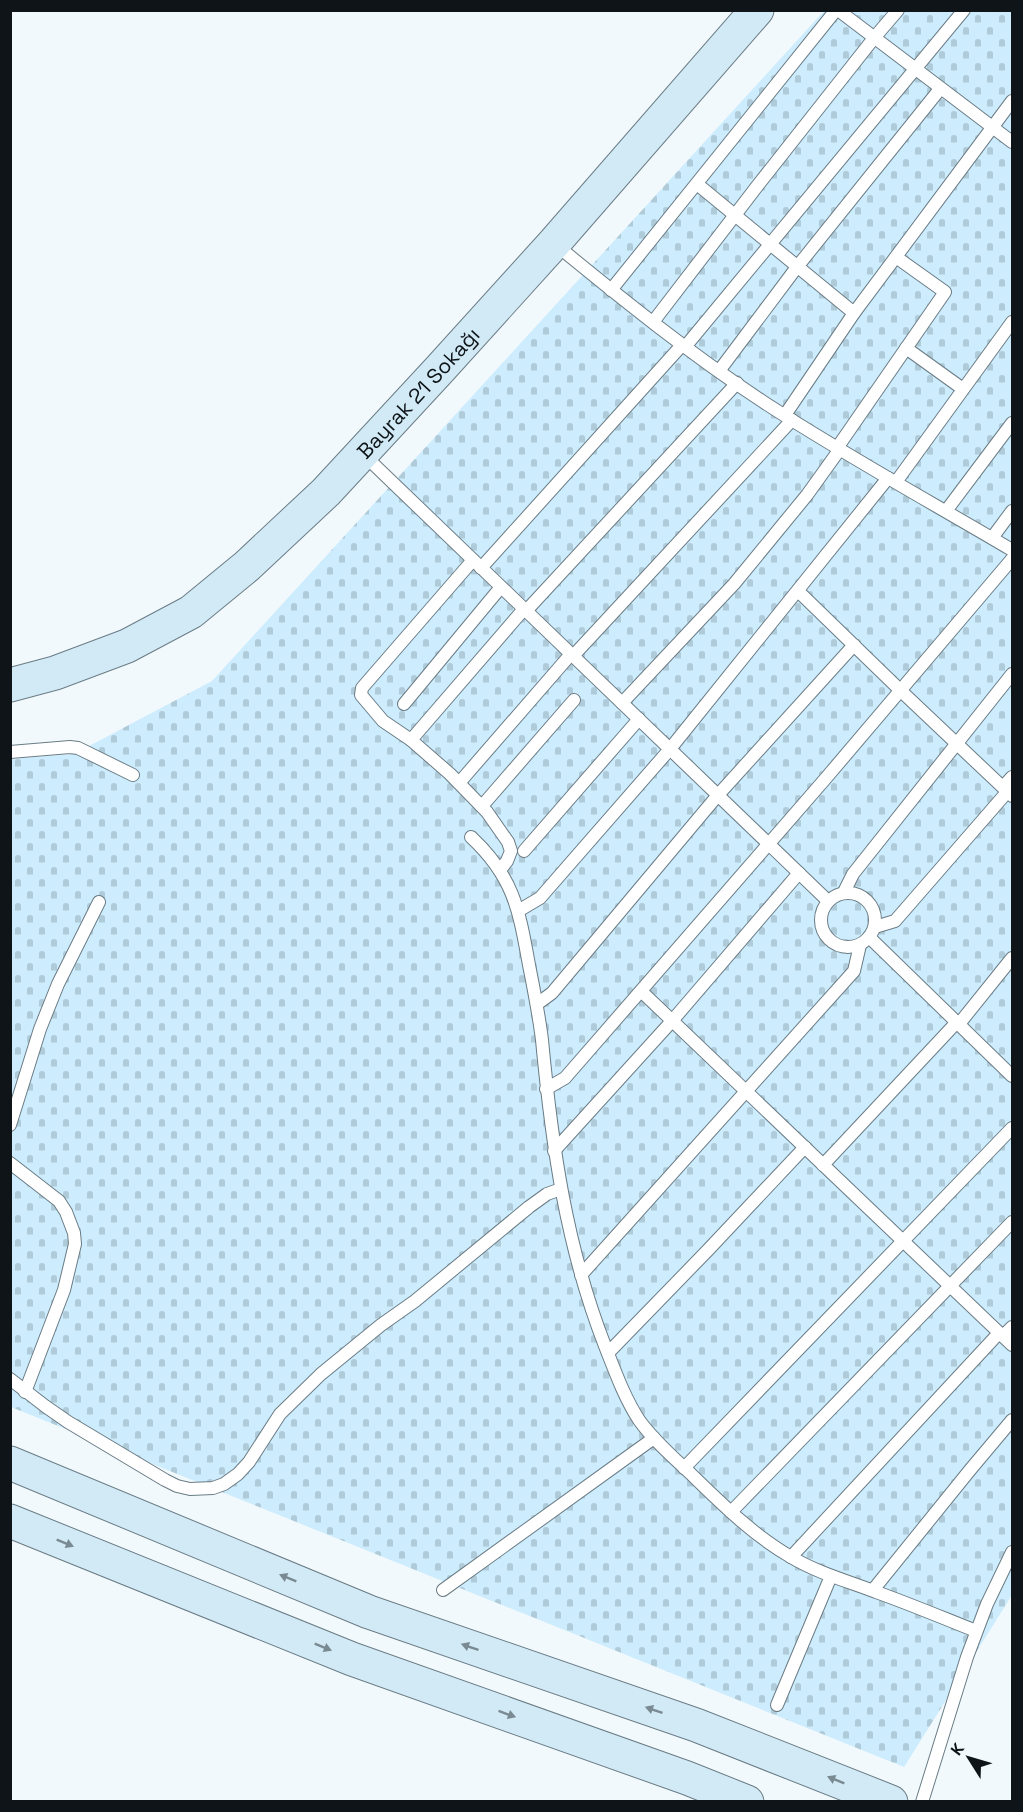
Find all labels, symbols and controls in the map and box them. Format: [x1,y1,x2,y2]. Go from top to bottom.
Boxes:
street label: Bayrak 21 Sokağı [351,321,485,464]
one-way arrow [56,1538,74,1548]
one-way arrow [278,1573,296,1583]
one-way arrow [461,1641,479,1651]
one-way arrow [315,1642,333,1652]
one-way arrow [645,1705,663,1715]
one-way arrow [498,1709,516,1719]
north arrow [939,1728,999,1788]
text: K [946,1739,969,1760]
one-way arrow [827,1775,845,1785]

